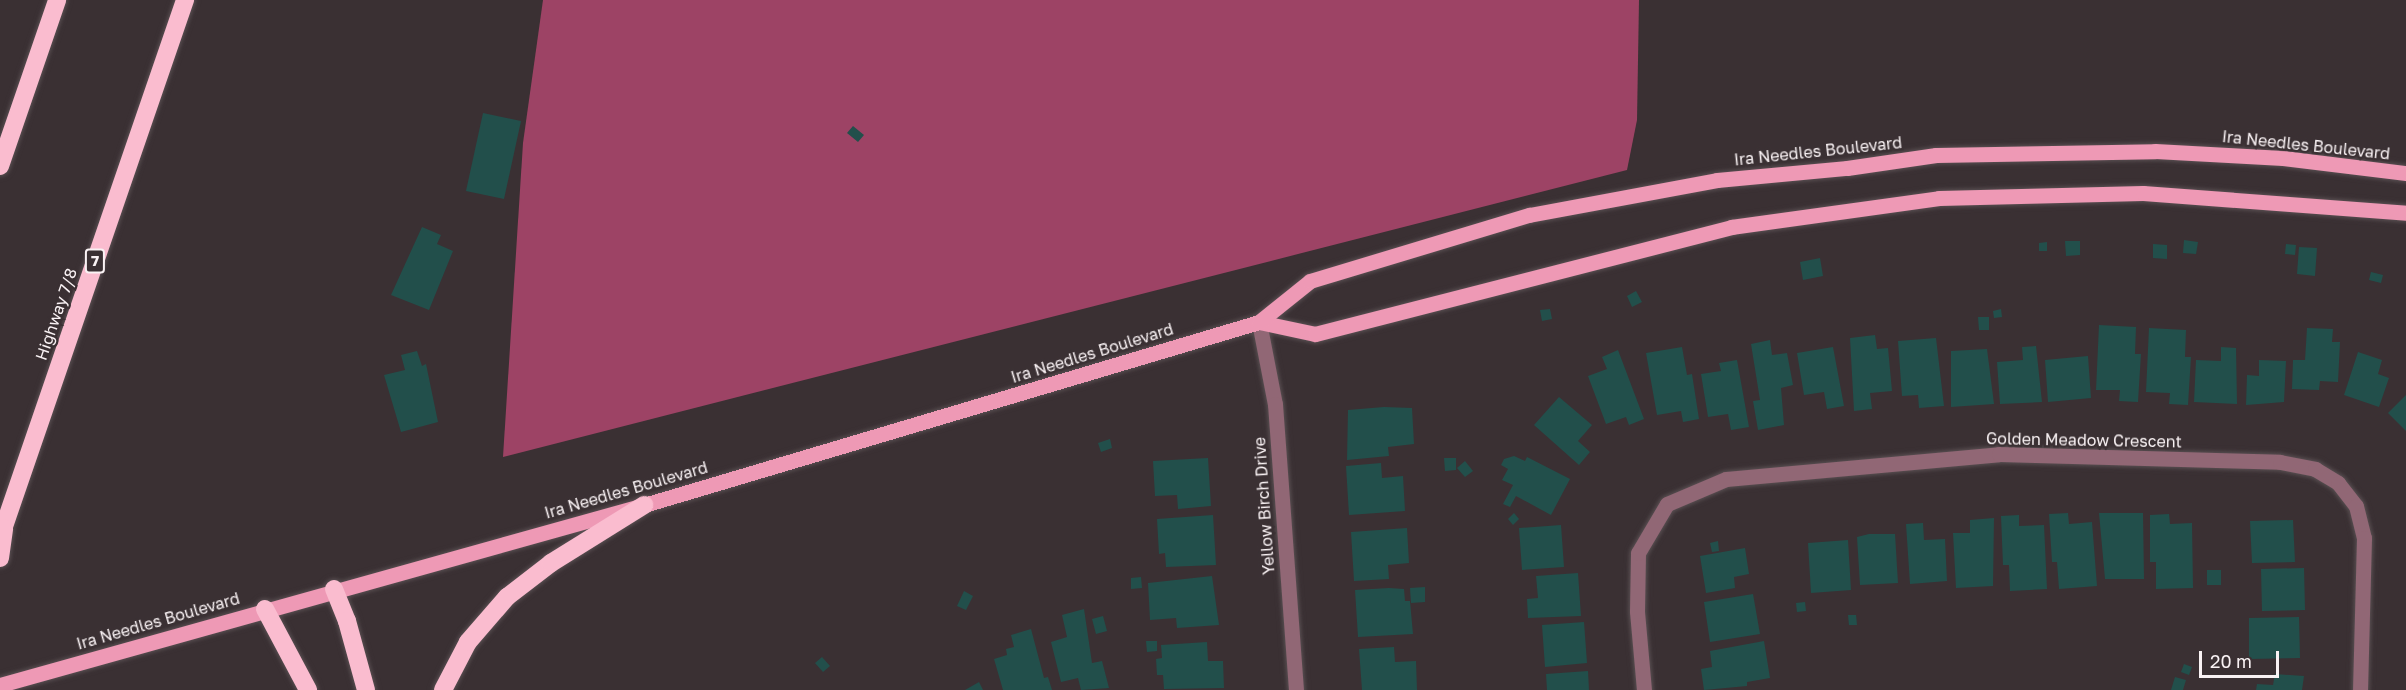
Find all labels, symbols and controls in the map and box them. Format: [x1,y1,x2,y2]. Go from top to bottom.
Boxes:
street label: Ira Needles Boulevard [2221,127,2391,163]
street label: Ira Needles Boulevard [1733,133,1903,169]
road number: 7 [84,249,106,273]
street label: Highway 7/8 [31,265,81,363]
street label: Ira Needles Boulevard [1008,319,1176,387]
street label: Golden Meadow Crescent [1986,429,2182,451]
street label: Yellow Birch Drive [1250,436,1278,576]
street label: Ira Needles Boulevard [542,458,710,522]
street label: Ira Needles Boulevard [74,589,242,653]
scale bar [2202,639,2282,677]
text: 20 m [2210,650,2252,672]

